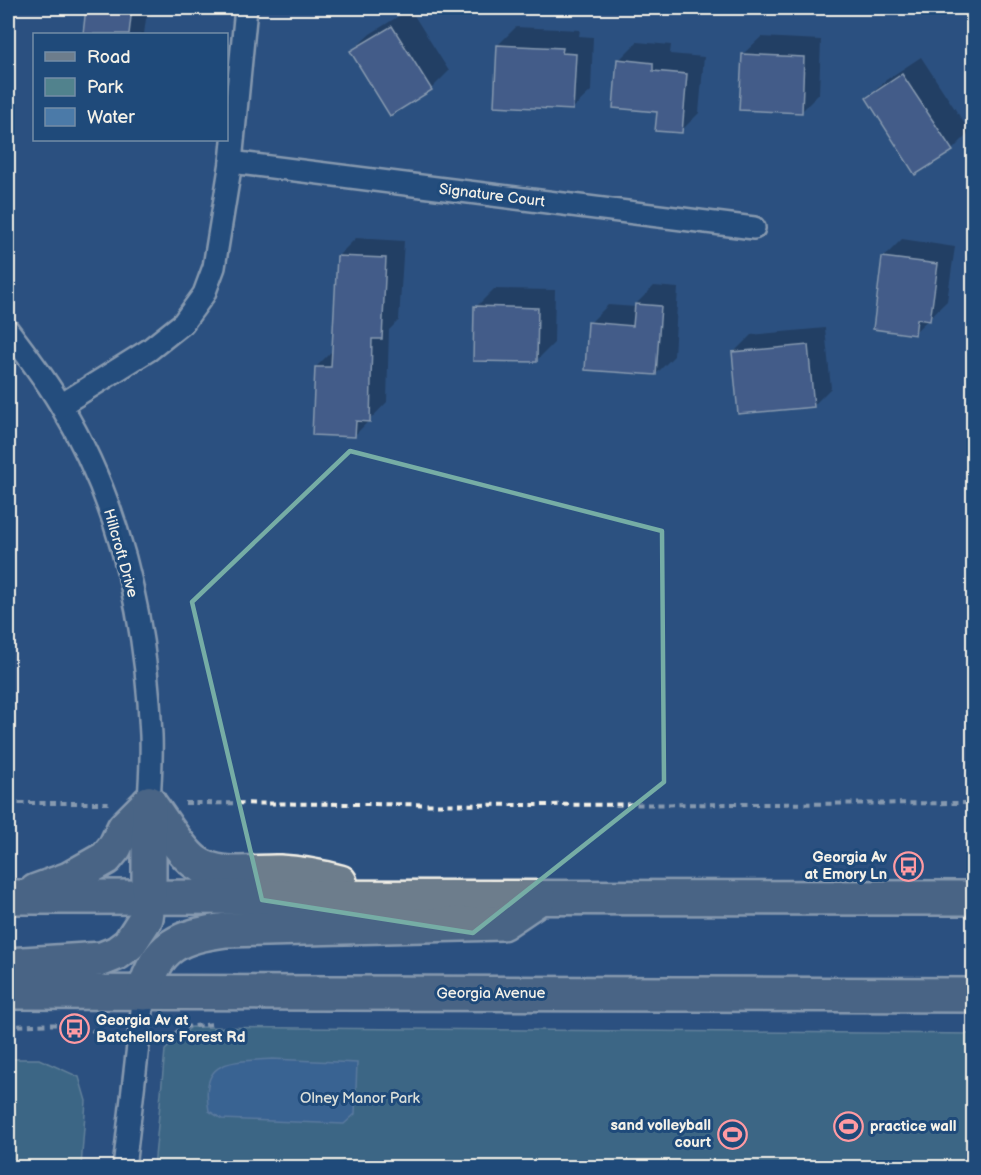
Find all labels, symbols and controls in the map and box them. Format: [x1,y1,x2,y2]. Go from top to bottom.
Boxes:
legend [33,33,228,141]
text: Road [87,47,131,68]
text: Park [87,77,123,98]
text: Water [87,107,135,128]
street label: Signature Court [438,180,546,211]
street label: Hillcroft Drive [99,507,142,600]
place label: Georgia Av at Emory Ln [804,848,888,884]
bus stop icon: Georgia Av at Emory Ln [892,850,924,882]
street label: Georgia Avenue [437,984,546,1003]
place label: Georgia Av at Batchellors Forest Rd [96,1011,245,1047]
bus stop icon: Georgia Av at Batchellors Forest Rd [59,1013,91,1045]
park label: Olney Manor Park [300,1089,421,1108]
sports icon: practice wall [833,1110,865,1142]
place label: sand volleyball court [610,1116,711,1152]
place label: practice wall [870,1117,956,1136]
sports icon: sand volleyball court [716,1118,748,1150]

